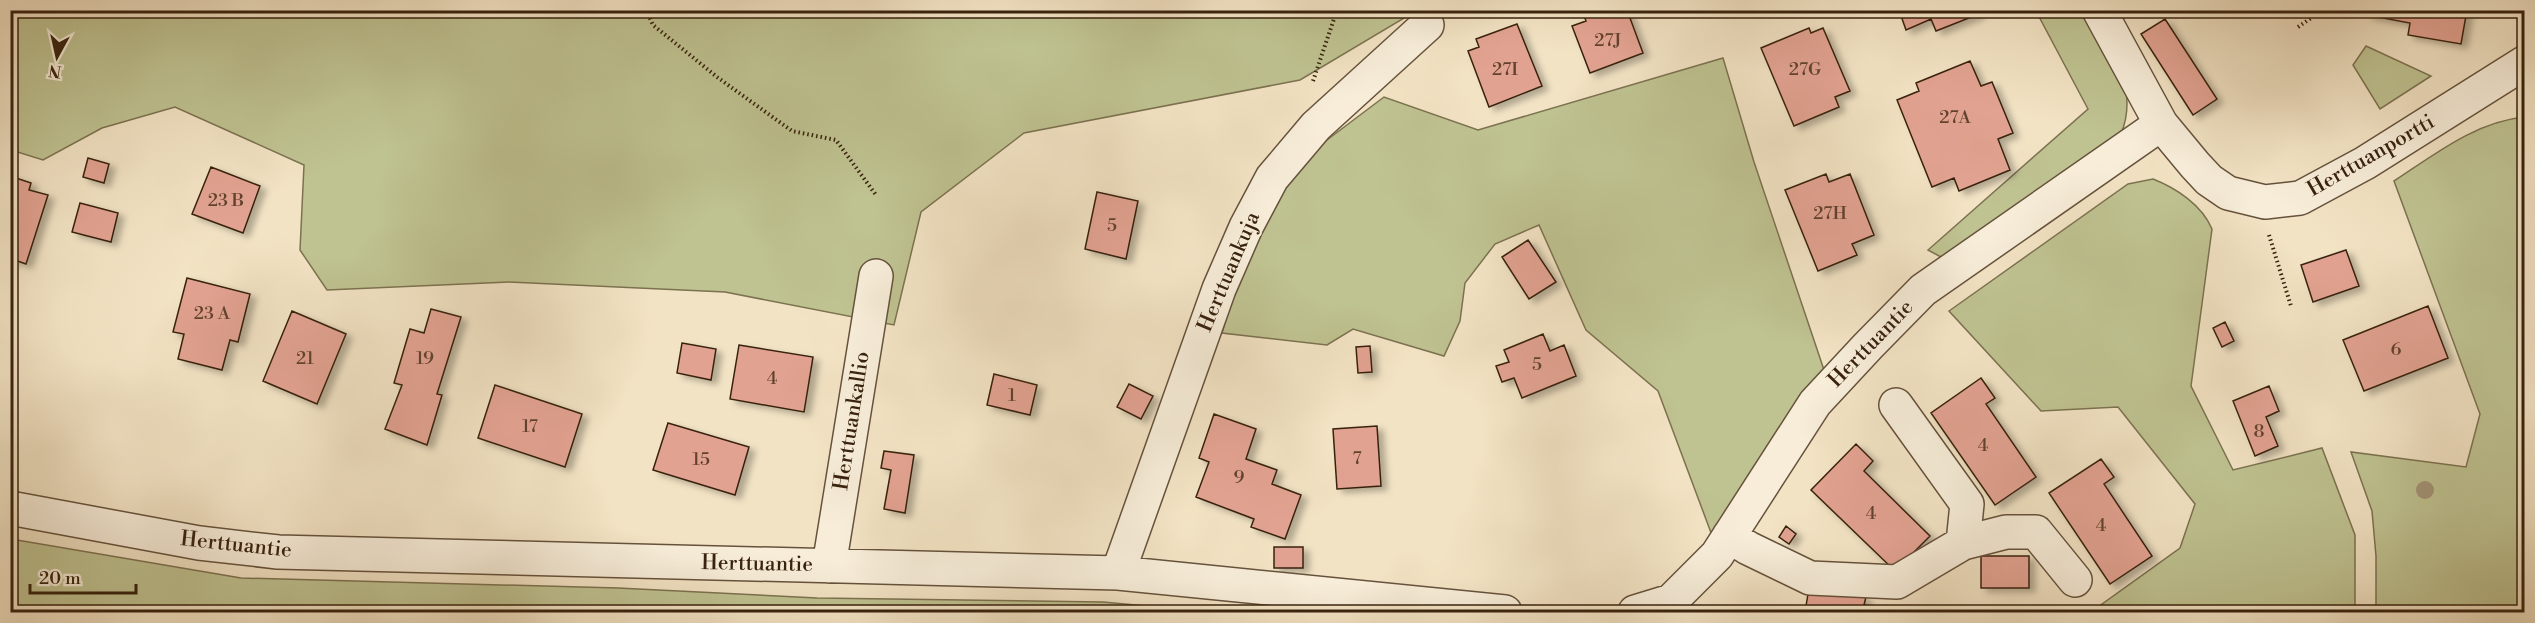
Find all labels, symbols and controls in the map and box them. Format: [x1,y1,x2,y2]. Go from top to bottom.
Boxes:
north arrow [27,27,87,87]
house number: 27J [1594,29,1622,52]
house number: 27I [1492,58,1518,81]
house number: 27G [1789,58,1822,81]
text: N [47,60,63,82]
house number: 27A [1939,106,1971,129]
street label: Herttuanportti [2303,109,2439,203]
house number: 23 B [208,189,244,212]
house number: 27H [1813,202,1847,225]
street label: Herttuankuja [1192,208,1266,336]
house number: 5 [1107,214,1117,237]
street label: Herttuantie [1823,295,1919,393]
house number: 23 A [194,302,231,325]
house number: 6 [2391,338,2402,361]
house number: 21 [296,347,314,370]
house number: 19 [416,347,434,370]
street label: Herttuankallio [828,350,876,492]
house number: 5 [1532,353,1542,376]
house number: 4 [767,367,778,390]
house number: 1 [1008,384,1016,407]
house number: 17 [522,415,538,438]
house number: 8 [2253,420,2265,443]
house number: 4 [1978,434,1989,457]
house number: 7 [1352,447,1362,470]
house number: 15 [692,448,710,471]
house number: 9 [1234,466,1245,489]
house number: 4 [1866,502,1877,525]
house number: 4 [2096,514,2107,537]
street label: Herttuantie [179,526,293,564]
street label: Herttuantie [701,550,813,578]
scale bar [30,557,136,595]
text: 20 m [39,567,81,590]

